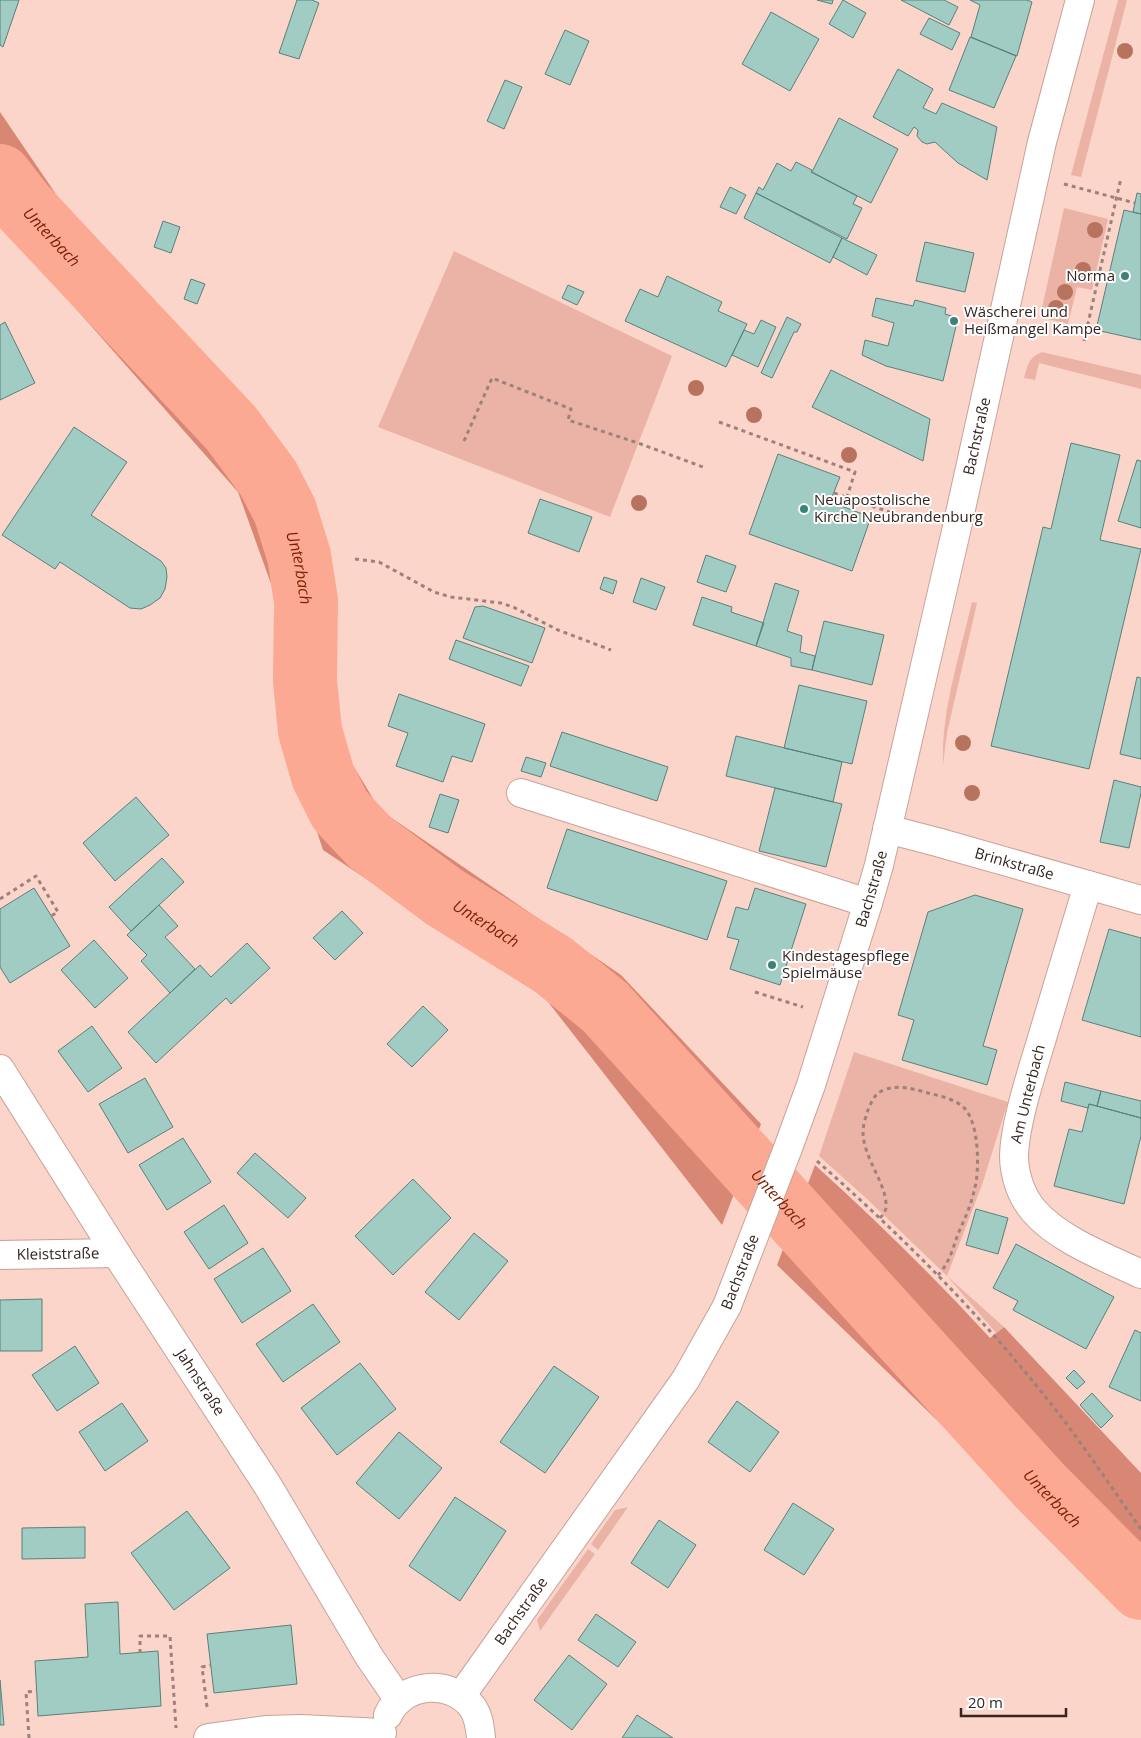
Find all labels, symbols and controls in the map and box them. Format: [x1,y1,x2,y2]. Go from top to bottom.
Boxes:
water label: Unterbach [18,202,85,271]
place label: Norma [1066,265,1115,285]
marker: Norma [1119,270,1131,282]
place label: Wäscherei und Heißmangel Kampe [964,301,1101,338]
marker: Wäscherei und Heißmangel Kampe [948,315,960,327]
street label: Bachstraße [958,395,994,477]
place label: Neuapostolische Kirche Neubrandenburg [814,489,983,526]
marker: Neuapostolische Kirche Neubrandenburg [798,503,810,515]
water label: Unterbach [281,528,317,606]
street label: Brinkstraße [973,842,1056,884]
street label: Bachstraße [850,848,891,930]
water label: Unterbach [449,894,524,952]
place label: Kindestagespflege Spielmäuse [782,945,909,982]
marker: Kindestagespflege Spielmäuse [766,959,778,971]
street label: Am Unterbach [1005,1042,1049,1145]
water label: Unterbach [746,1164,813,1234]
street label: Bachstraße [716,1231,763,1312]
street label: Kleiststraße [17,1242,99,1264]
street label: Jahnstraße [171,1343,230,1419]
water label: Unterbach [1019,1464,1086,1533]
street label: Bachstraße [489,1573,551,1649]
scale bar [961,1686,1066,1718]
text: 20 m [968,1692,1003,1712]

